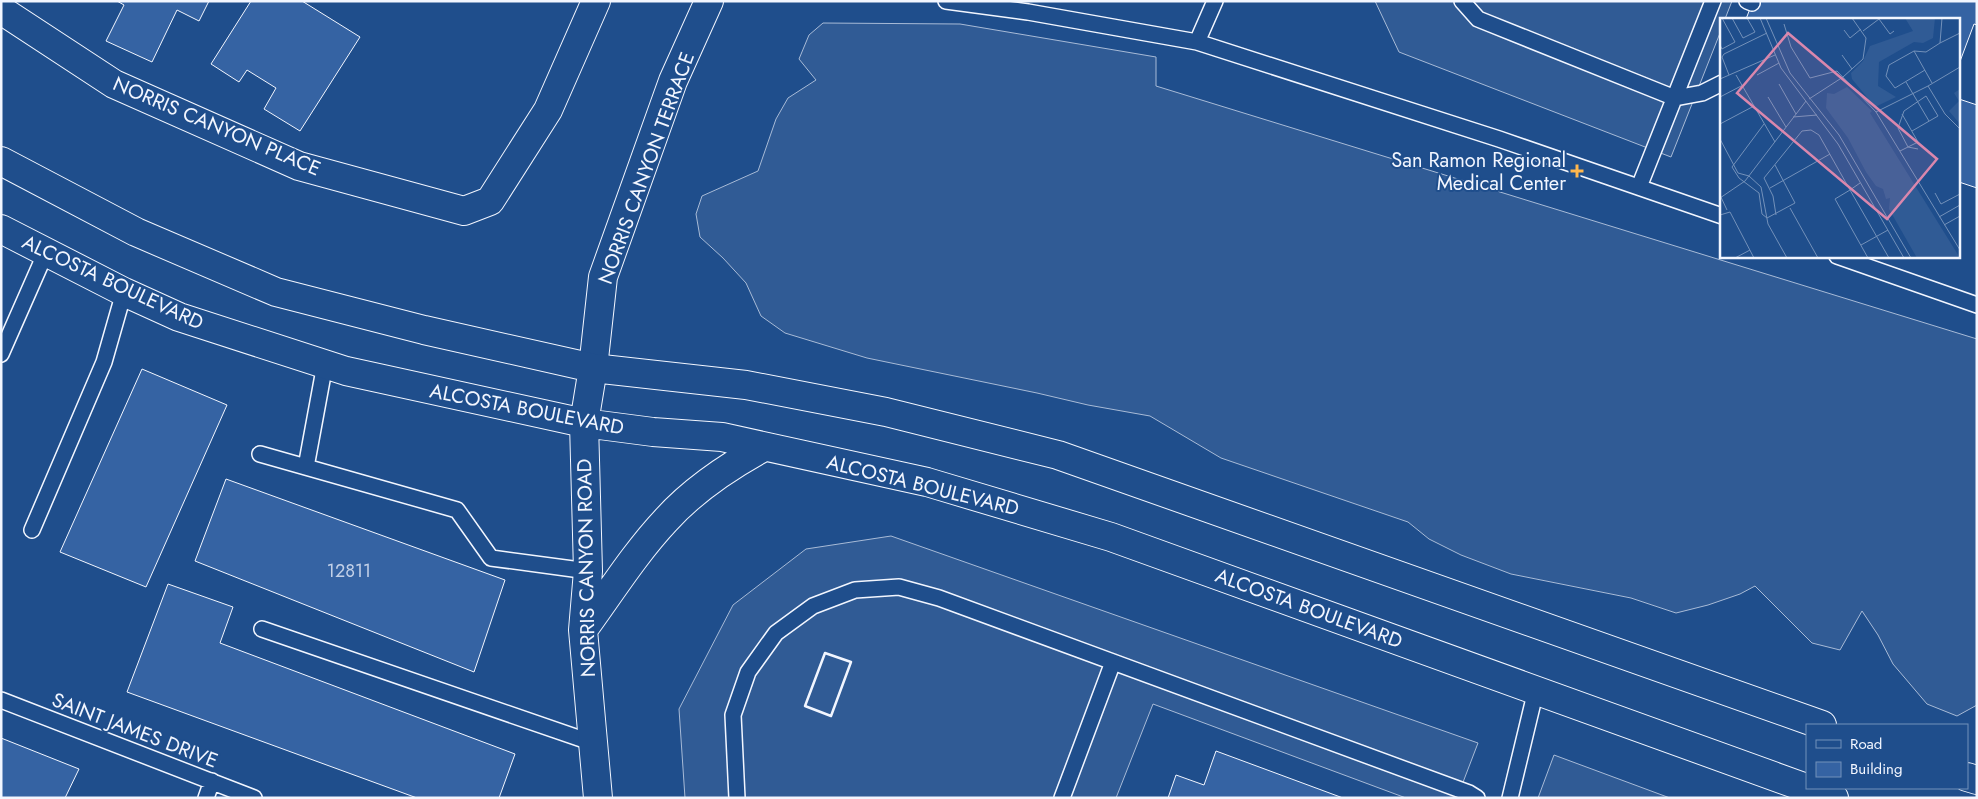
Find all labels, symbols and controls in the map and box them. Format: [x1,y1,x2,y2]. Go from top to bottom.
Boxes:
inset map [1720,18,1960,258]
street label: NORRIS CANYON TERRACE [591,48,702,288]
street label: NORRIS CANYON PLACE [108,70,325,183]
place label: San Ramon Regional Medical Center [1391,146,1566,198]
marker: San Ramon Regional Medical Center [1570,164,1584,178]
street label: ALCOSTA BOULEVARD [17,228,208,337]
street label: ALCOSTA BOULEVARD [427,376,626,443]
street label: ALCOSTA BOULEVARD [824,448,1022,523]
street label: NORRIS CANYON ROAD [570,459,603,677]
house number: 12811 [327,558,371,584]
street label: ALCOSTA BOULEVARD [1211,561,1406,656]
street label: SAINT JAMES DRIVE [48,685,222,776]
legend [1806,724,1968,789]
text: Road [1850,733,1882,755]
text: Building [1850,758,1902,780]

